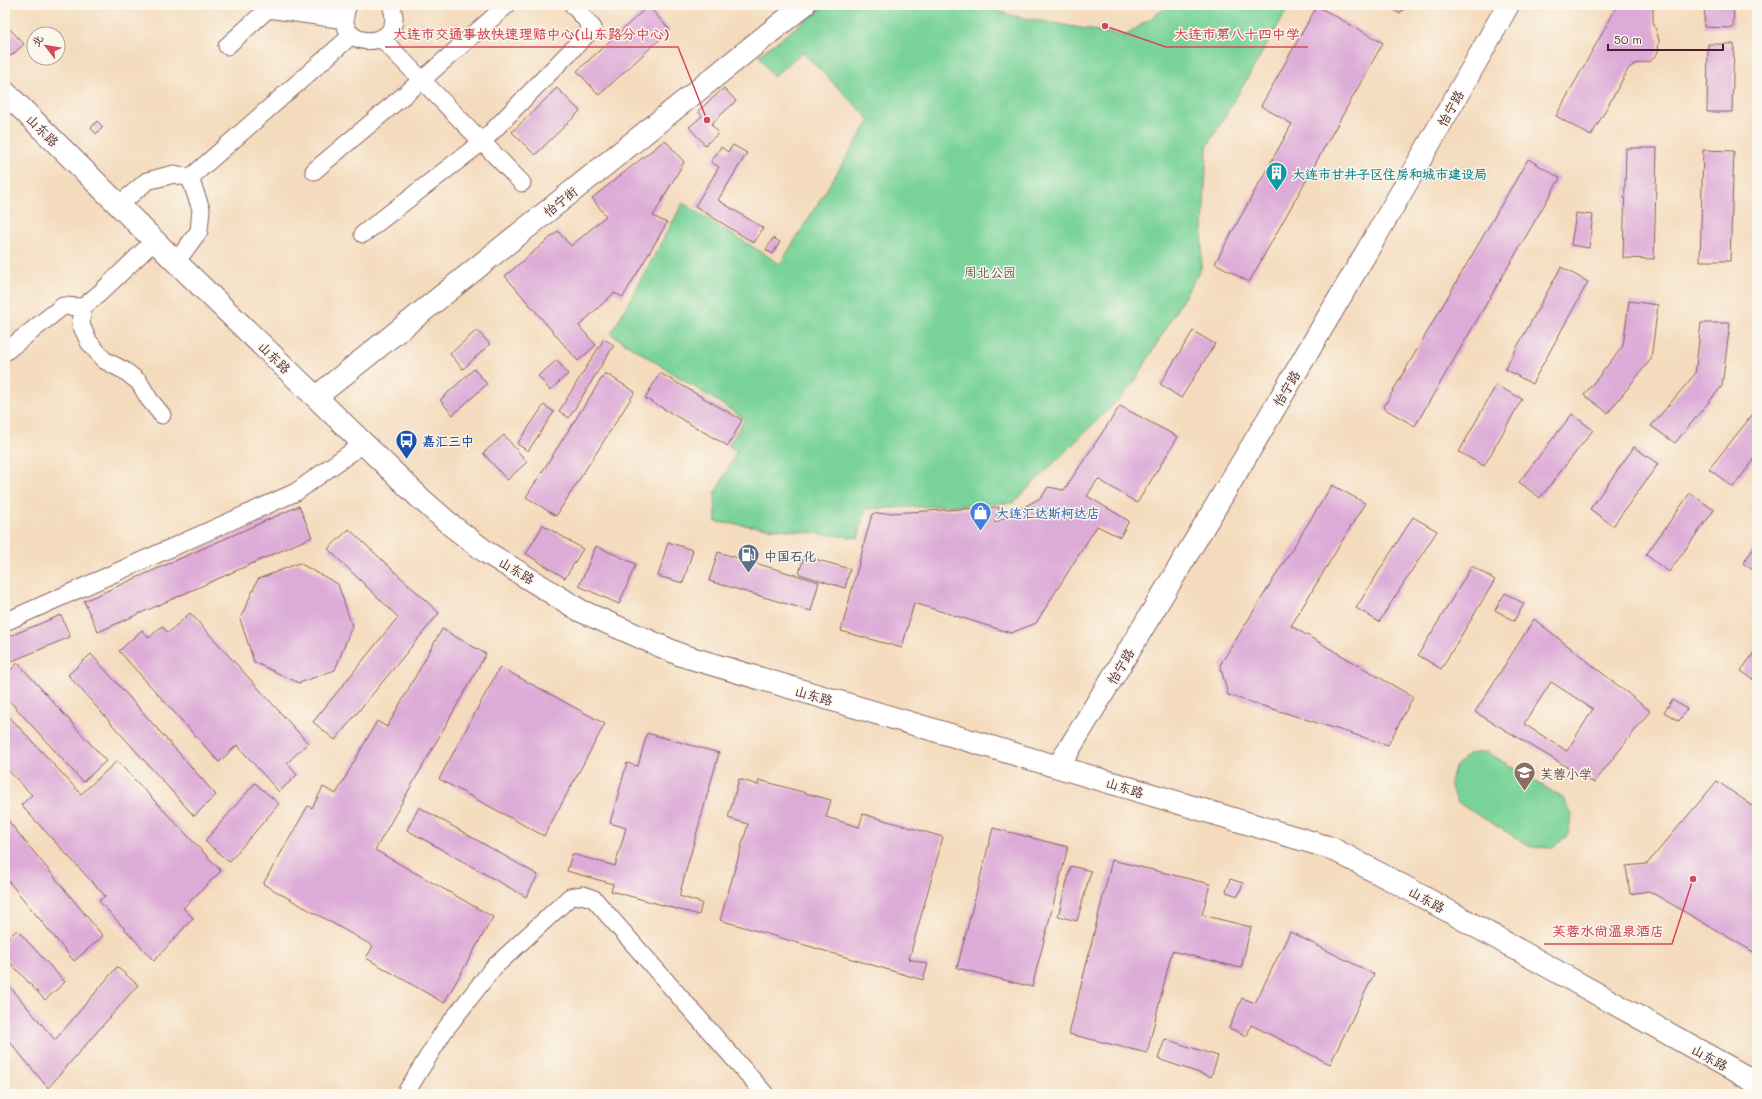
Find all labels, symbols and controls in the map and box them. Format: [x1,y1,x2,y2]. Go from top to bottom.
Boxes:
callout: 大连市交通事故快速理赔中心(山东路分中心) [385,21,678,47]
callout: 大连市第八十四中学 [1166,21,1308,47]
text: 大连市交通事故快速理赔中心(山东路分中心) [393,24,669,43]
text: 大连市第八十四中学 [1174,24,1300,43]
north arrow [26,26,66,66]
scale bar [1608,26,1723,52]
text: 50 m [1614,31,1642,47]
text: 北 [28,32,46,49]
street label: 怡宁路 [1433,87,1467,129]
street label: 山东路 [23,110,63,150]
building icon: 大连市甘井子区住房和城市建设局 [1263,160,1289,193]
place label: 大连市甘井子区住房和城市建设局 [1292,165,1487,182]
street label: 怡宁街 [539,182,581,220]
park label: 周北公园 [964,263,1016,280]
street label: 山东路 [255,337,295,377]
street label: 怡宁路 [1269,367,1303,409]
bus stop icon: 嘉汇三中 [393,427,419,460]
place label: 嘉汇三中 [422,432,474,449]
shop icon: 大连汇达斯柯达店 [967,499,993,532]
place label: 大连汇达斯柯达店 [996,504,1100,521]
fuel station icon: 中国石化 [735,542,761,575]
place label: 中国石化 [764,547,816,564]
street label: 山东路 [496,553,538,587]
street label: 怡宁路 [1103,645,1137,687]
street label: 山东路 [793,681,835,709]
school or university icon: 芙蓉小学 [1511,760,1537,793]
place label: 芙蓉小学 [1540,765,1592,782]
street label: 山东路 [1104,773,1146,801]
street label: 山东路 [1406,882,1448,916]
callout: 芙蓉水尚温泉酒店 [1544,918,1672,944]
text: 芙蓉水尚温泉酒店 [1552,921,1664,940]
street label: 山东路 [1689,1040,1731,1074]

